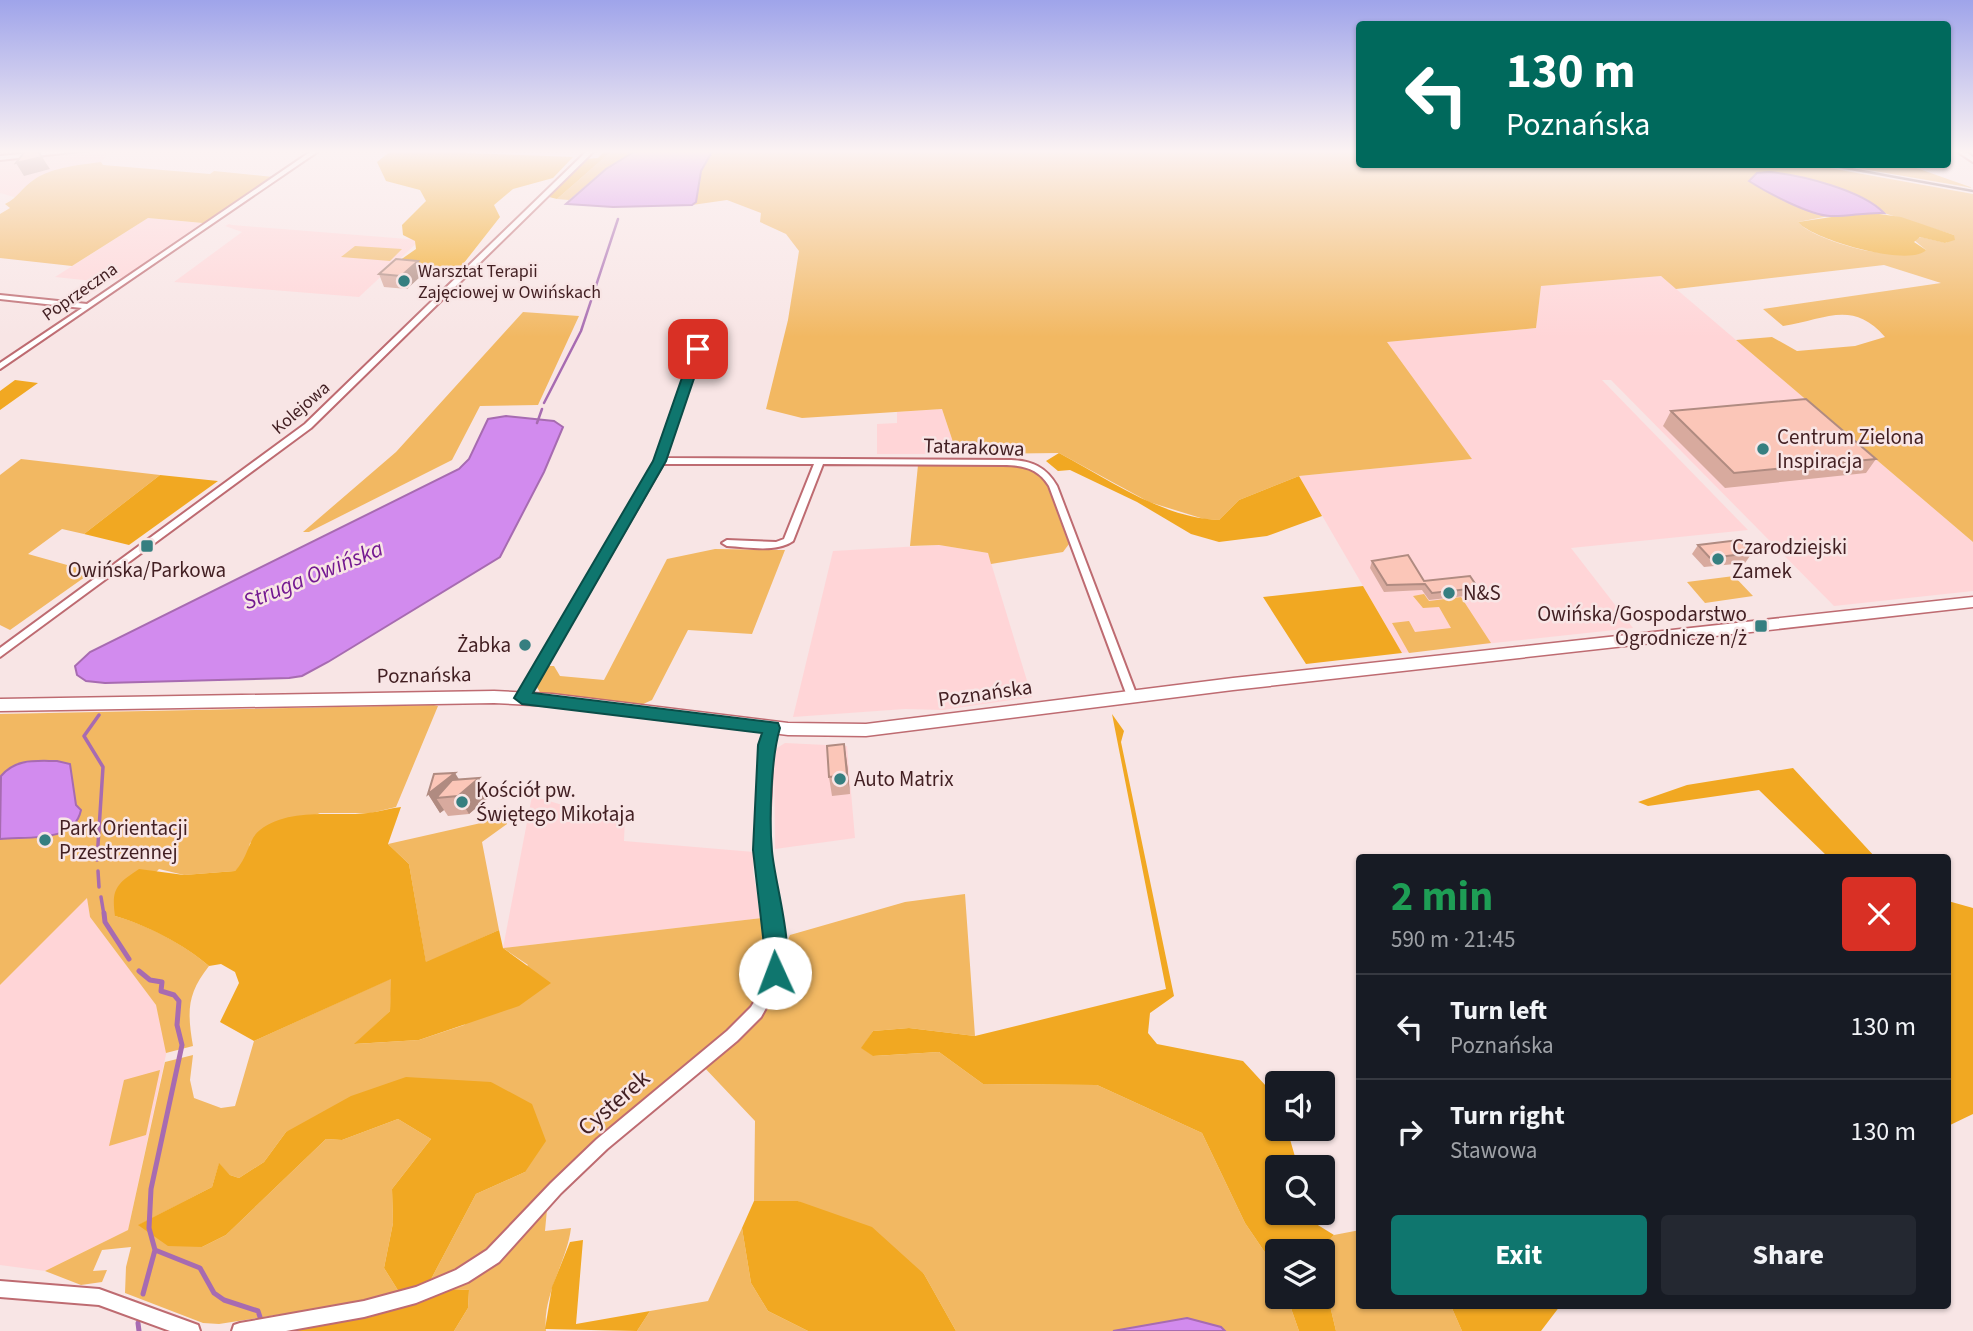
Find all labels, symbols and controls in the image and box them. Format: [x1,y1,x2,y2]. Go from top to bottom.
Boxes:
text: 130 m [1506,37,1635,107]
icon: left [1391,49,1482,140]
text: Poznańska [1506,102,1650,148]
street label: Poprzeczna [37,257,123,327]
place label: Warsztat Terapii Zajęciowej w Owińskach [418,259,601,305]
marker: Warsztat Terapii Zajęciowej w Owińskach [396,273,412,289]
pin [668,319,728,379]
icon: arrive [679,330,717,368]
street label: Kolejowa [267,376,335,440]
place label: Centrum Zielona Inspiracja [1777,422,1924,476]
street label: Tatarakowa [923,430,1025,464]
marker: Centrum Zielona Inspiracja [1755,441,1771,457]
water label: Struga Owińska [238,532,388,618]
place label: Czarodziejski Zamek [1732,532,1847,586]
marker: Owińska/Parkowa [139,538,155,554]
marker: Czarodziejski Zamek [1710,551,1726,567]
place label: Owińska/Parkowa [68,555,226,585]
place label: N&S [1463,578,1501,608]
marker: N&S [1441,585,1457,601]
place label: Owińska/Gospodarstwo Ogrodnicze n/ż [1537,599,1747,653]
marker: Owińska/Gospodarstwo Ogrodnicze n/ż [1753,618,1769,634]
place label: Żabka [457,630,511,660]
marker: Żabka [517,637,533,653]
street label: Poznańska [376,659,472,691]
street label: Poznańska [936,672,1034,714]
place label: Auto Matrix [854,764,954,794]
marker: Auto Matrix [832,771,848,787]
place label: Kościół pw. Świętego Mikołaja [476,775,635,829]
marker: Kościół pw. Świętego Mikołaja [454,794,470,810]
place label: Park Orientacji Przestrzennej [59,813,188,867]
marker: Park Orientacji Przestrzennej [37,832,53,848]
text: 2 min [1391,867,1493,927]
button: close [1842,877,1916,951]
text: 590 m · 21:45 [1391,923,1515,956]
position arrow [738,936,812,1010]
text: Turn left [1450,992,1547,1029]
icon: left [1391,1008,1429,1046]
text: 130 m [1850,1008,1916,1045]
text: Poznańska [1450,1029,1554,1062]
street label: Cysterek [570,1062,658,1144]
map controls [1265,1071,1335,1309]
button: sound [1265,1071,1335,1141]
text: Turn right [1450,1097,1565,1134]
icon: right [1391,1113,1429,1151]
text: 130 m [1850,1113,1916,1150]
text: Stawowa [1450,1134,1537,1167]
button: search [1265,1155,1335,1225]
button: Exit [1391,1215,1647,1295]
button: Share [1661,1215,1916,1295]
button: layers [1265,1239,1335,1309]

